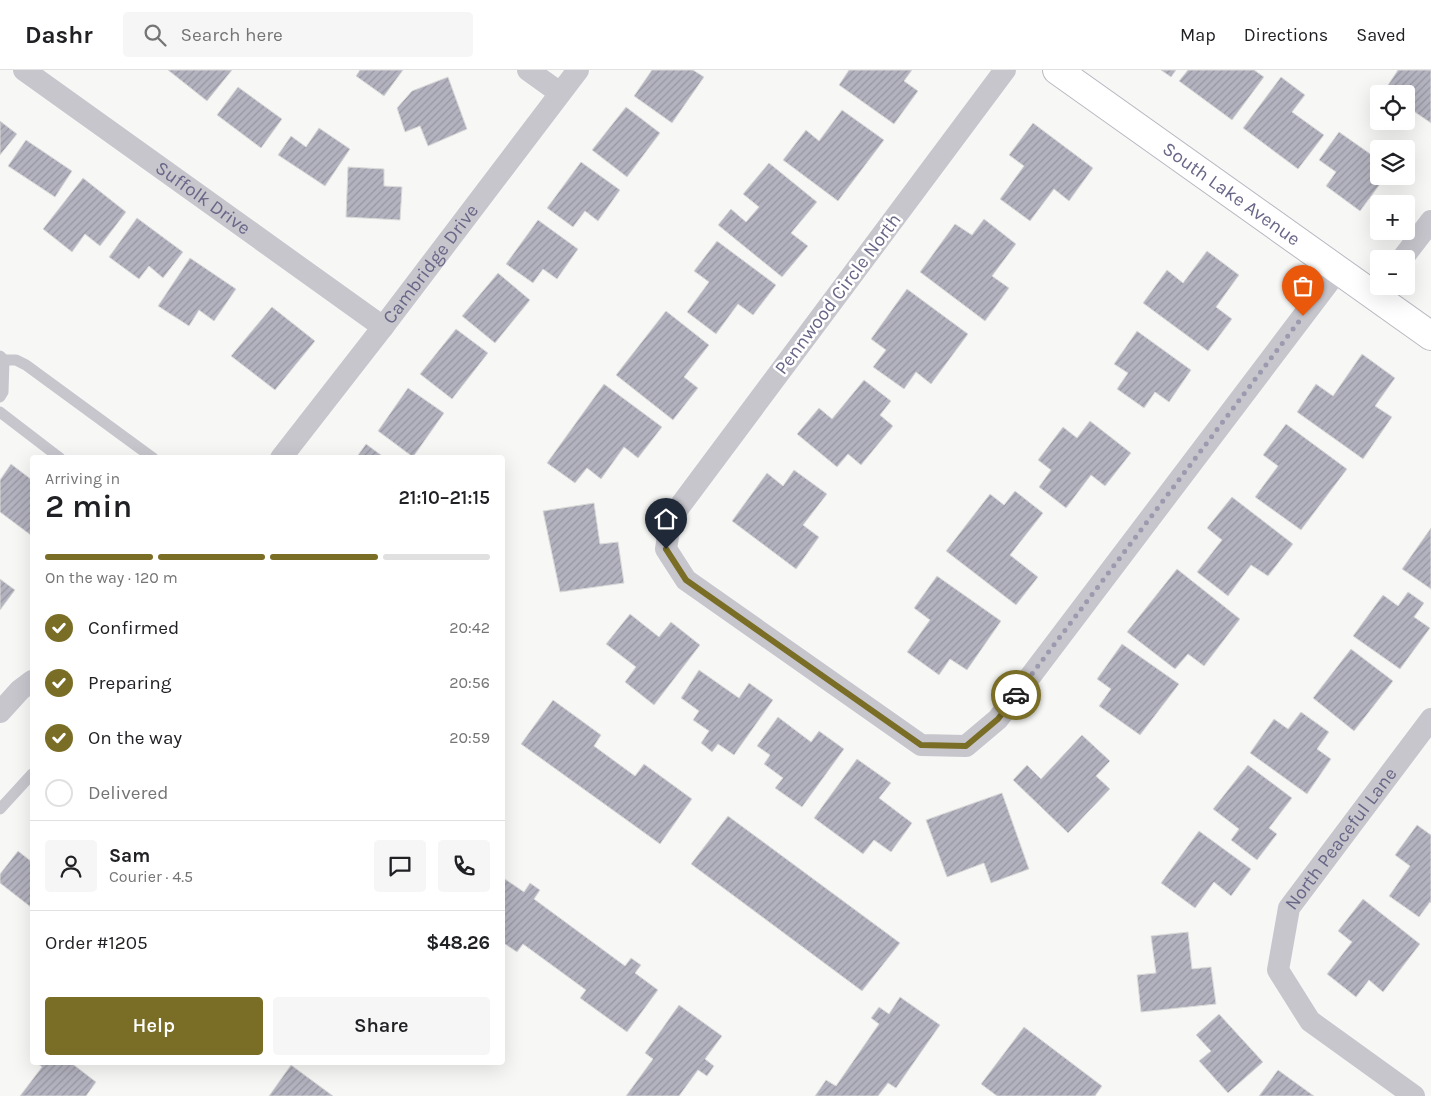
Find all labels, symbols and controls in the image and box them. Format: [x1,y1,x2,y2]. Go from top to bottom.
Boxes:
search box [123,12,473,57]
text: Dashr [25,21,93,49]
icon: search [141,21,169,49]
text: Search here [181,24,283,46]
text: Map [1180,24,1216,46]
text: Directions [1244,24,1328,46]
text: Saved [1356,24,1406,46]
map controls [1370,85,1415,295]
button: locate [1370,85,1415,130]
street label: South Lake Avenue [1158,138,1304,250]
button: layers [1370,140,1415,185]
street label: Suffolk Drive [151,157,255,239]
button: + [1370,195,1415,240]
street label: Cambridge Drive [378,200,483,328]
street label: Pennwood Circle North [770,209,906,379]
button: − [1370,250,1415,295]
pin [1282,265,1324,316]
icon: bag [1289,272,1317,300]
text: Arriving in [45,469,120,488]
text: 21:10–21:15 [398,487,490,509]
text: 2 min [45,488,132,525]
pin [645,498,687,549]
icon: home [652,505,680,533]
text: On the way · 120 m [45,568,178,587]
icon: check [45,614,73,642]
text: Confirmed [88,617,179,639]
text: 20:42 [449,618,490,637]
icon: check [45,669,73,697]
courier [991,670,1041,720]
text: Preparing [88,672,171,694]
text: 20:56 [449,673,490,692]
icon: car [1002,681,1030,709]
icon: check [45,724,73,752]
text: On the way [88,727,182,749]
text: 20:59 [449,728,490,747]
street label: North Peaceful Lane [1281,763,1402,914]
text: Delivered [88,782,168,804]
button: person [45,840,97,892]
button: chat [374,840,426,892]
button: phone [438,840,490,892]
text: Sam [109,845,150,867]
text: Courier · 4.5 [109,867,193,886]
text: Order #1205 [45,932,148,954]
text: $48.26 [426,932,490,954]
button: Help [45,997,263,1055]
button: Share [273,997,490,1055]

